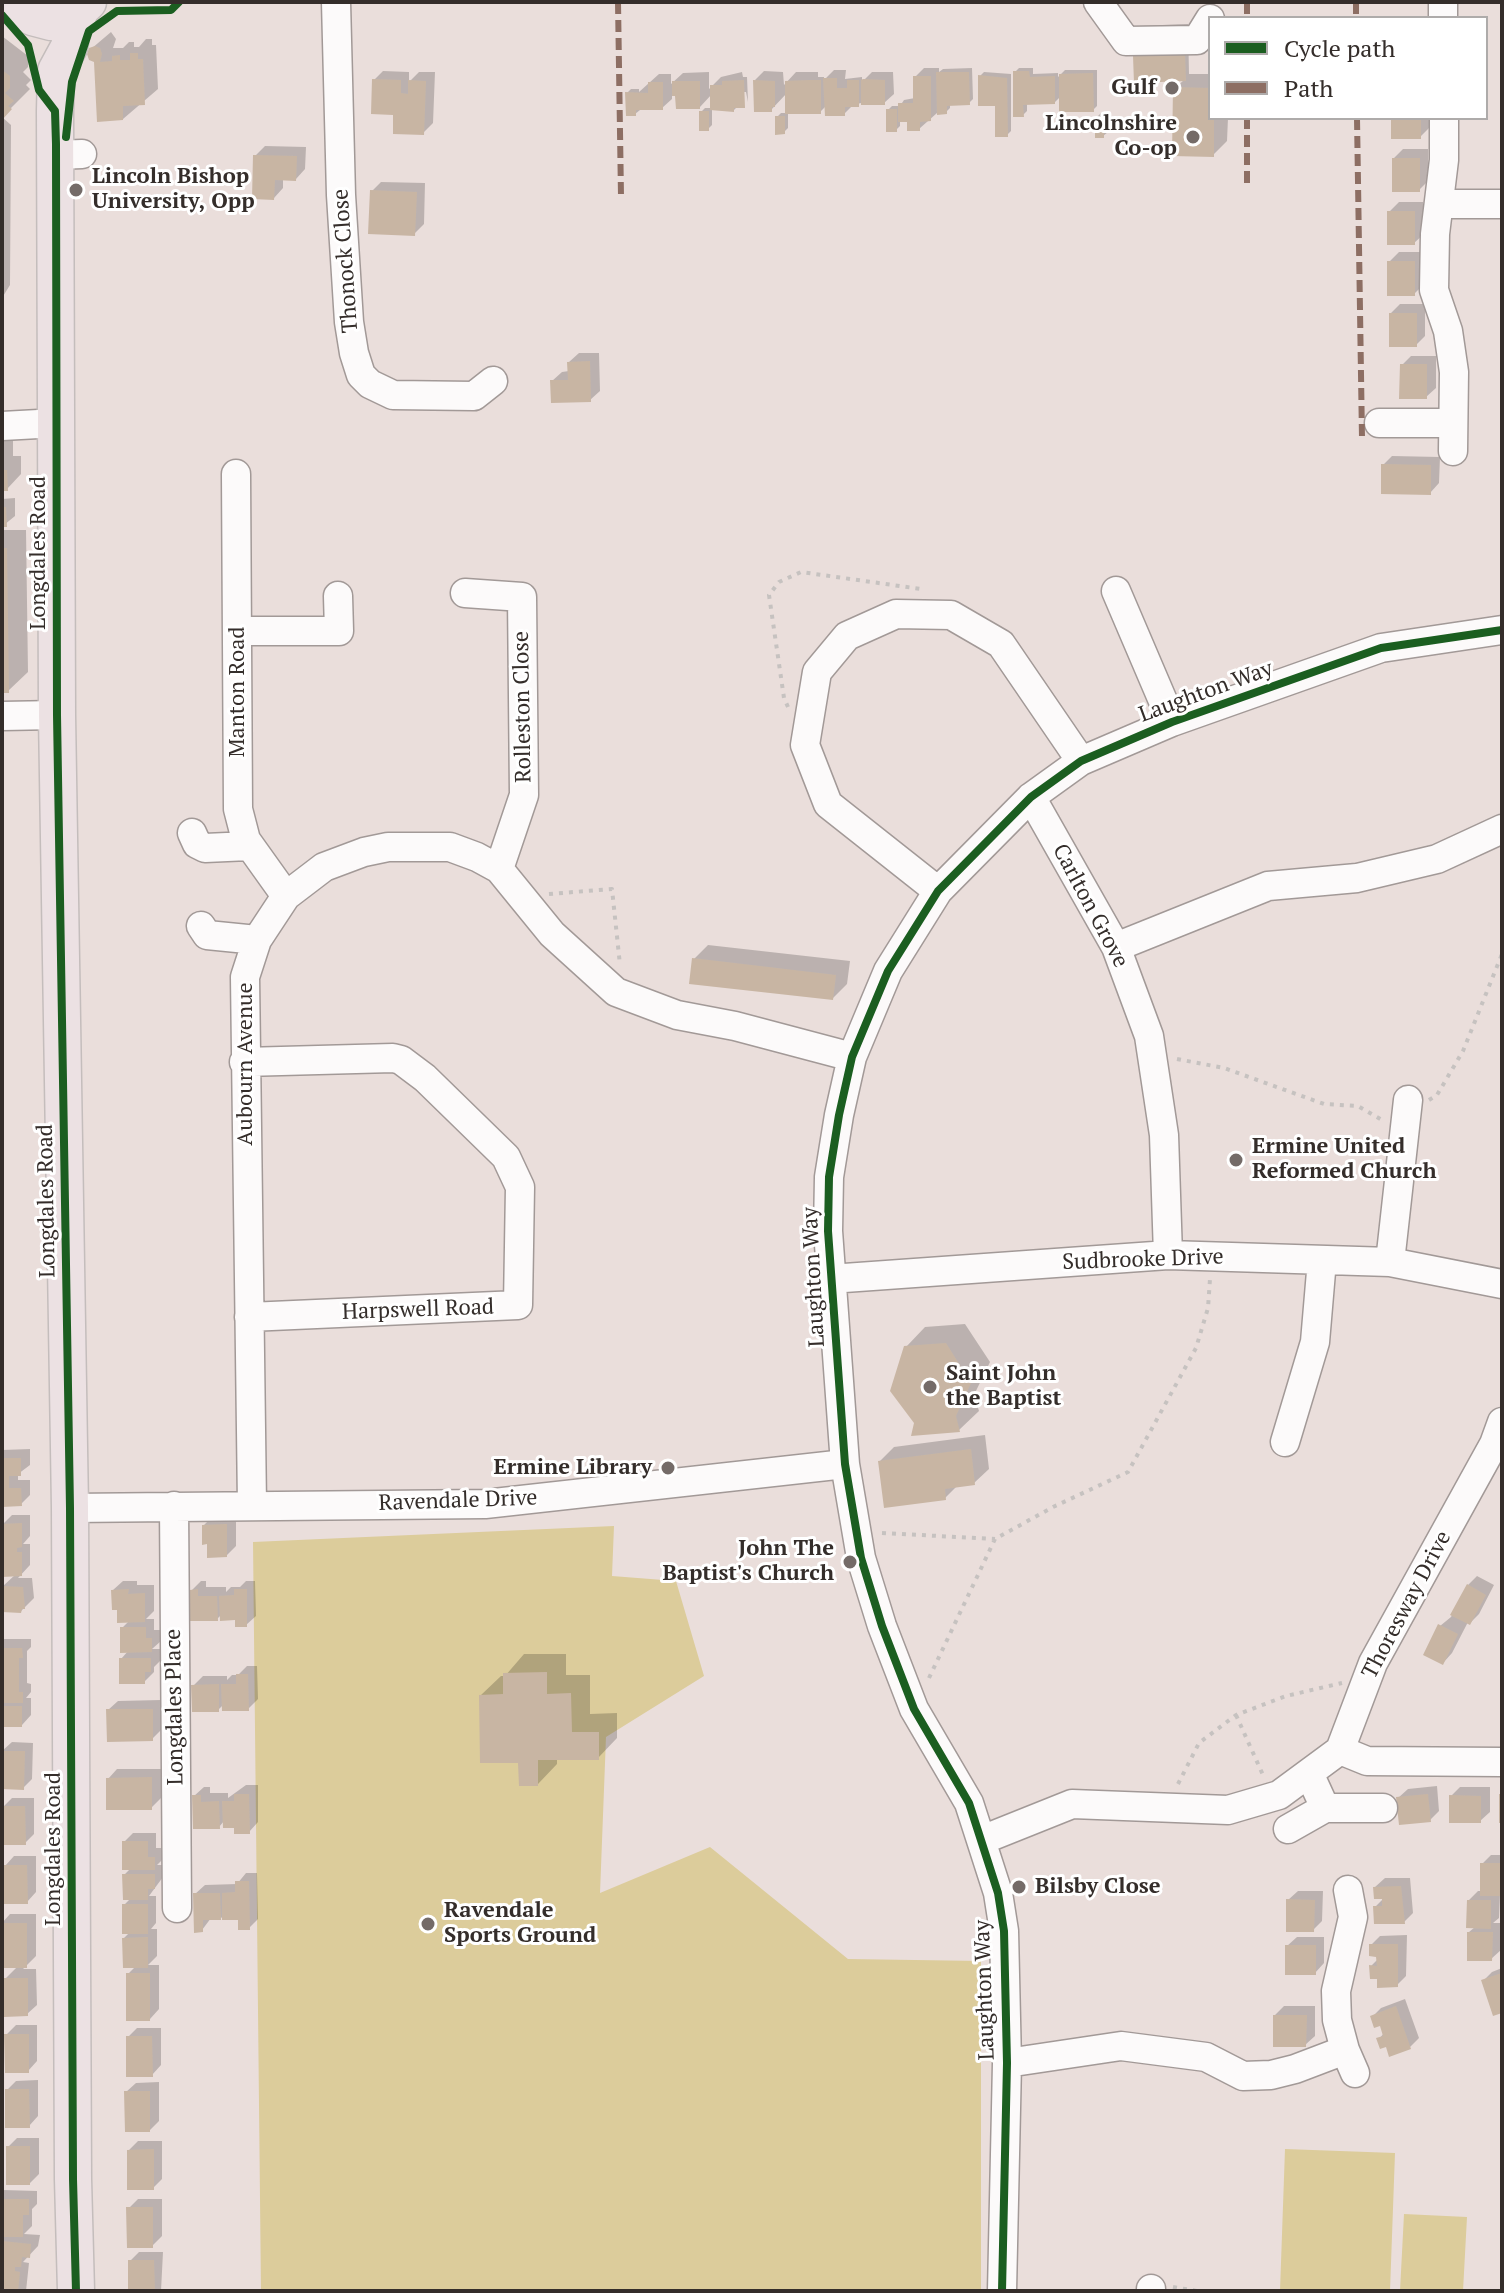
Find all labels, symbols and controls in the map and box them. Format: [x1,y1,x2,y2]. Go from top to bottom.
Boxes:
legend [1208,16,1488,120]
text: Cycle path [1284,32,1395,64]
text: Path [1284,72,1333,104]
place label: Gulf [1111,75,1156,101]
marker: Gulf [1163,79,1181,97]
place label: Lincolnshire Co-op [1045,111,1177,162]
marker: Lincolnshire Co-op [1184,128,1202,146]
place label: Lincoln Bishop University, Opp [92,164,255,216]
marker: Lincoln Bishop University, Opp [67,181,85,199]
street label: Thonock Close [328,188,364,334]
street label: Longdales Road [26,476,52,630]
street label: Manton Road [225,626,251,758]
street label: Rolleston Close [508,631,538,783]
street label: Laughton Way [1136,656,1276,728]
street label: Carlton Grove [1046,840,1134,972]
street label: Aubourn Avenue [233,982,259,1146]
street label: Longdales Road [32,1124,62,1278]
place label: Ermine United Reformed Church [1252,1134,1437,1186]
marker: Ermine United Reformed Church [1227,1151,1245,1169]
street label: Laughton Way [797,1206,831,1348]
street label: Sudbrooke Drive [1062,1244,1224,1276]
street label: Harpswell Road [342,1294,494,1326]
place label: Saint John the Baptist [946,1361,1061,1412]
marker: Saint John the Baptist [921,1378,939,1396]
place label: Ermine Library [494,1455,652,1481]
marker: Ermine Library [659,1459,677,1477]
street label: Ravendale Drive [378,1485,538,1517]
street label: Thoresway Drive [1357,1526,1457,1684]
place label: John The Baptist's Church [663,1536,834,1588]
marker: John The Baptist's Church [841,1553,859,1571]
street label: Longdales Place [160,1629,190,1785]
street label: Longdales Road [41,1772,67,1926]
place label: Bilsby Close [1035,1874,1160,1900]
marker: Bilsby Close [1010,1878,1028,1896]
place label: Ravendale Sports Ground [444,1898,596,1950]
marker: Ravendale Sports Ground [419,1915,437,1933]
street label: Laughton Way [969,1919,1001,2061]

